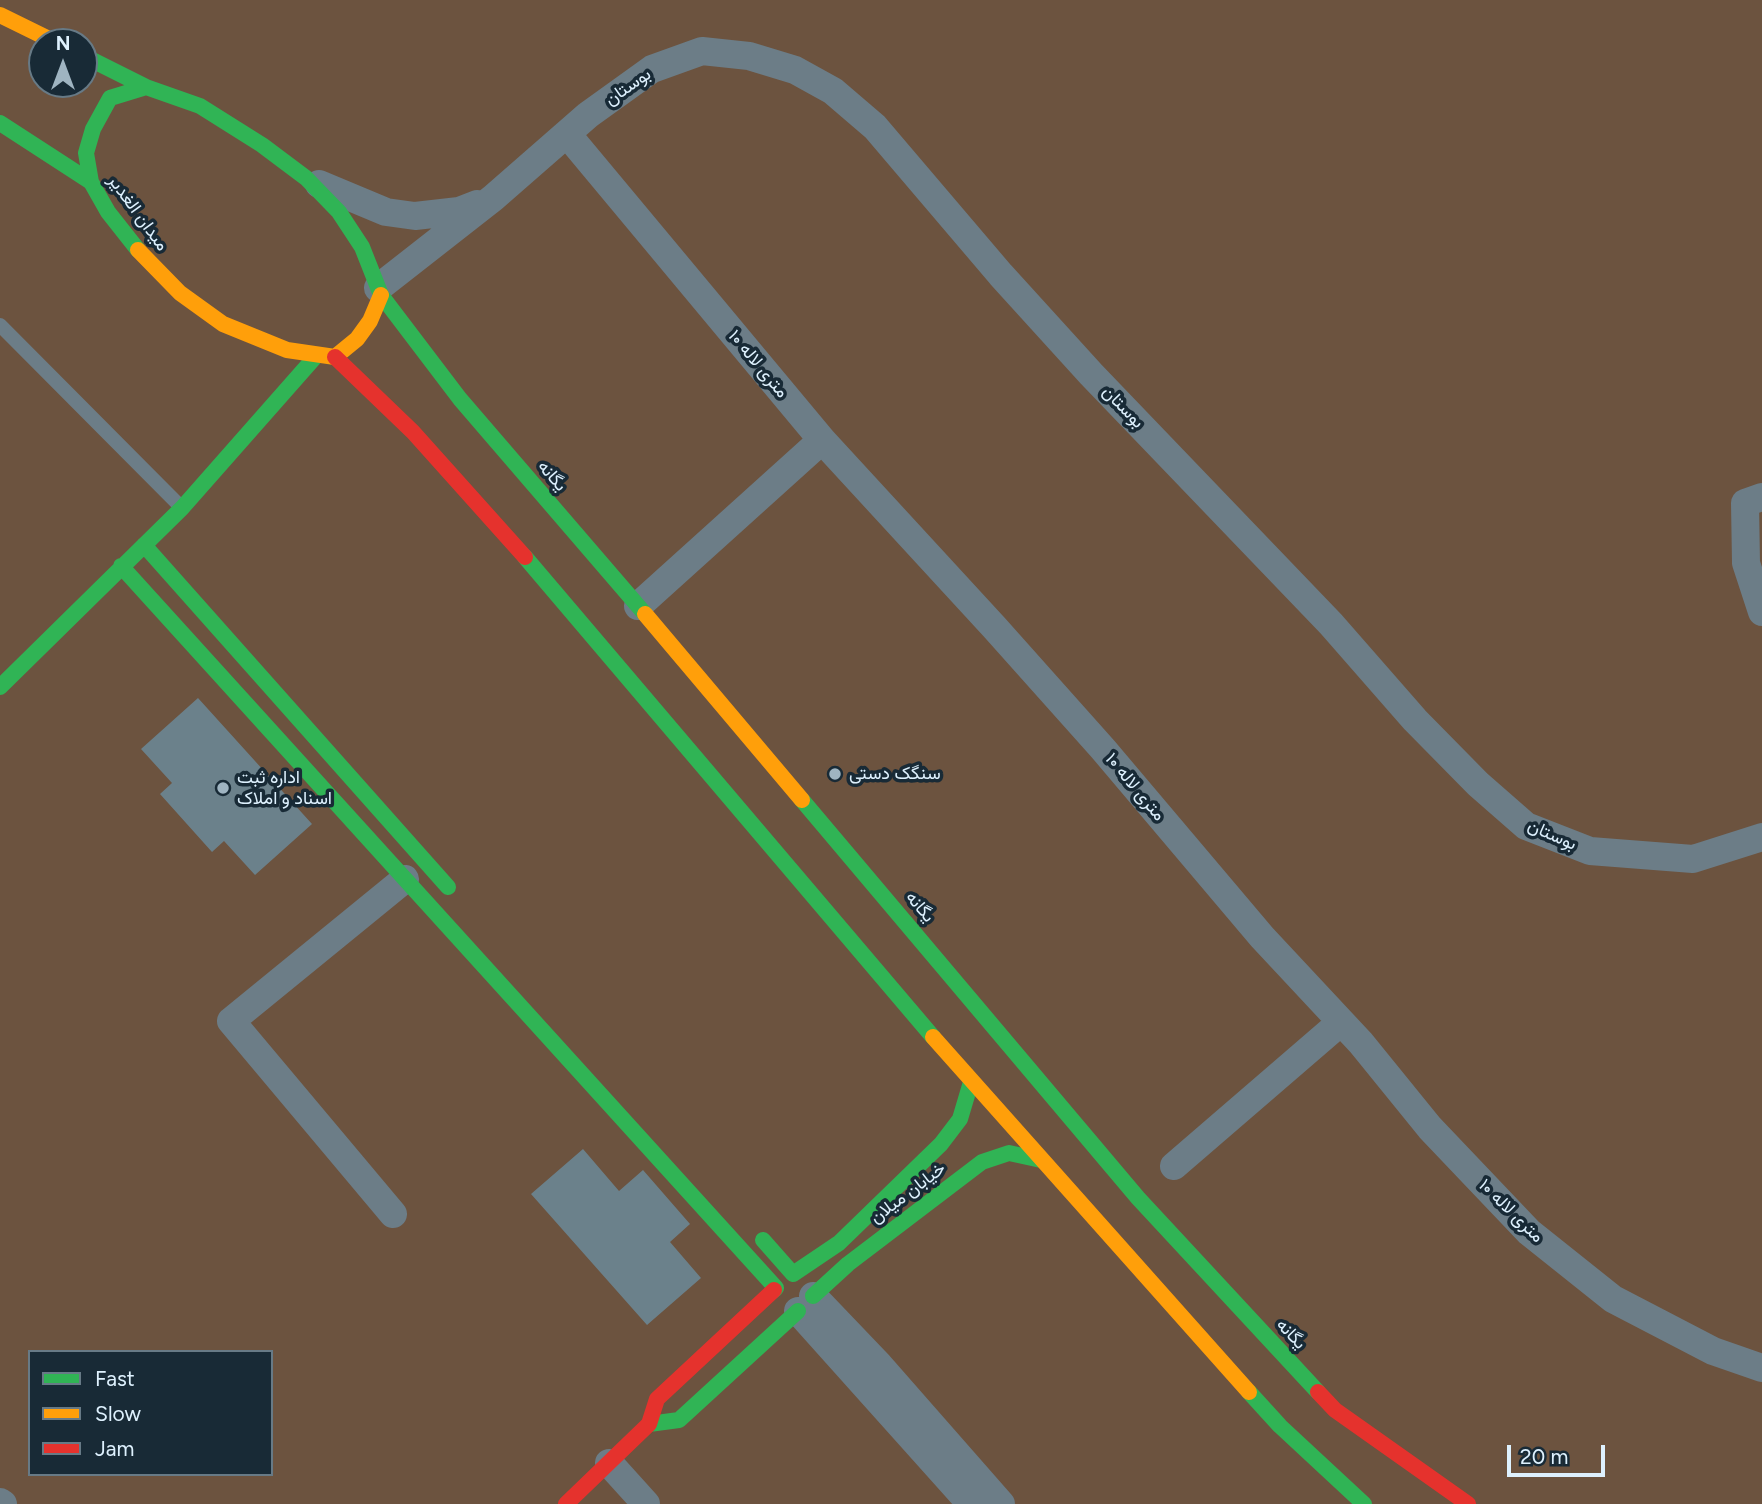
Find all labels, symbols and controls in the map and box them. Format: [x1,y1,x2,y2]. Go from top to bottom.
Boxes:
north arrow [28,28,98,98]
text: N [56,32,70,55]
street label: بوستان [601,63,655,111]
street label: میدان الغدیر [103,171,173,255]
street label: ۱۰ متری لاله [723,326,793,402]
street label: بوستان [1097,381,1149,433]
street label: یگانه [533,456,571,496]
street label: ۱۰ متری لاله [1100,749,1170,825]
place label: سنگک دستی [849,763,941,785]
marker: سنگک دستی [827,766,843,782]
place label: اداره ثبت اسناد و املاک [237,767,332,810]
marker: اداره ثبت اسناد و املاک [215,780,231,796]
street label: بوستان [1524,815,1580,855]
street label: یگانه [901,887,939,927]
street label: خیابان میلان [866,1158,950,1228]
street label: ۱۰ متری لاله [1474,1175,1548,1247]
street label: یگانه [1272,1314,1310,1354]
legend [28,1350,273,1476]
text: Fast [95,1366,135,1391]
text: Slow [95,1401,141,1426]
scale bar [1510,1430,1608,1474]
text: Jam [95,1436,134,1461]
text: 20 m [1520,1444,1568,1469]

